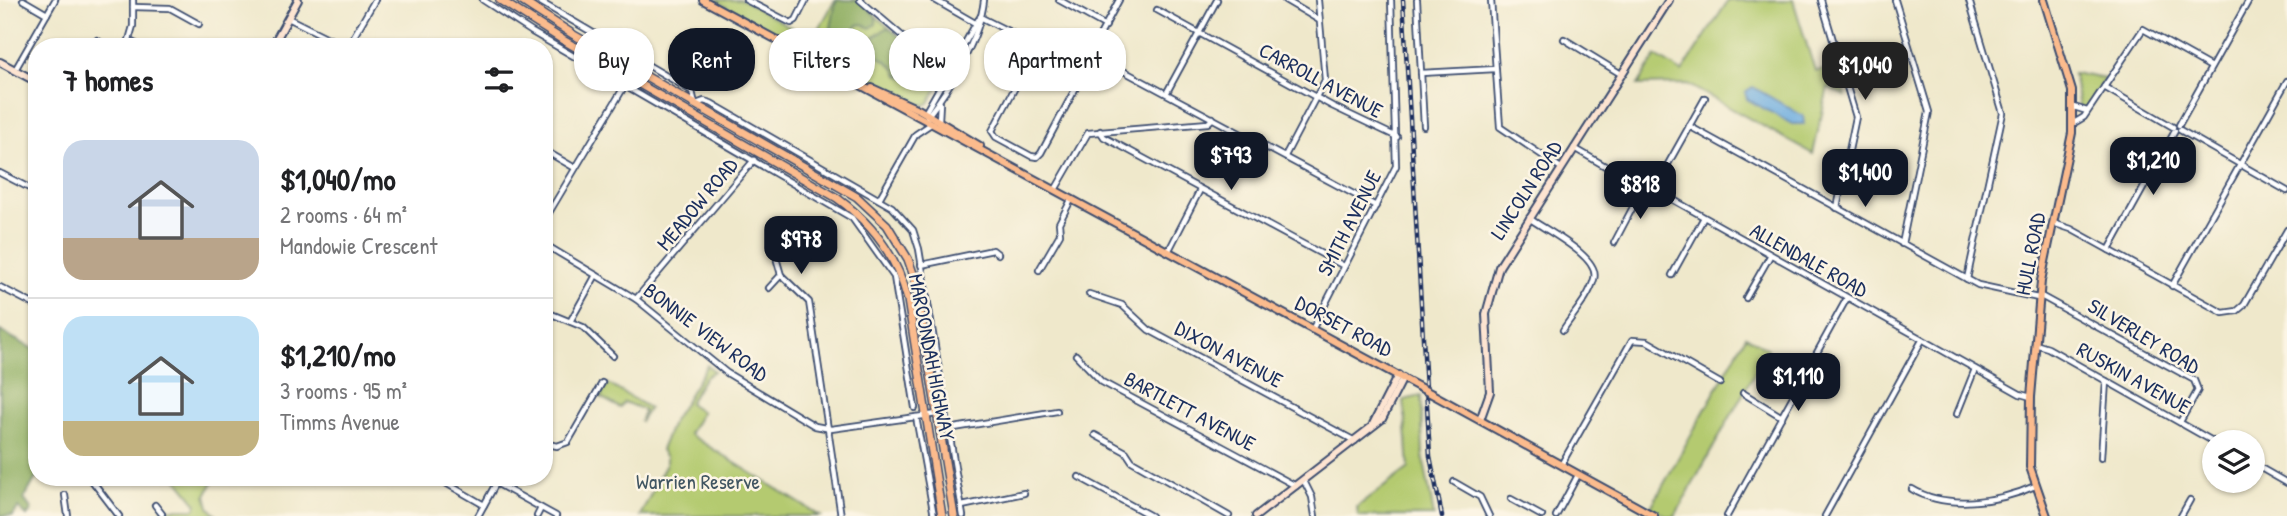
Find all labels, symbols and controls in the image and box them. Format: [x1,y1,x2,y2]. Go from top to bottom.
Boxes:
chip: Buy [574,28,654,91]
chip: Rent [668,28,755,91]
chip: Filters [769,28,875,91]
chip: New [889,28,970,91]
chip: Apartment [984,28,1126,91]
street label: CARROLL AVENUE [1254,35,1388,125]
pin: $1,040 [1808,42,1922,102]
text: $1,040 [1838,49,1892,80]
text: 7 homes [63,60,153,100]
icon: filters [480,61,518,99]
pin: $793 [1190,132,1272,192]
street label: LINCOLN ROAD [1483,135,1569,245]
pin: $1,210 [2096,138,2210,197]
text: $793 [1210,139,1252,170]
text: $1,210 [2126,144,2180,175]
pin: $1,400 [1808,150,1922,209]
street label: MEADOW ROAD [650,151,744,257]
text: $1,400 [1838,156,1892,187]
text: $1,040/mo [280,159,395,199]
pin: $818 [1599,162,1681,221]
street label: SMITH AVENUE [1310,165,1388,281]
icon: home [119,168,203,252]
text: $818 [1620,168,1660,199]
text: 2 rooms · 64 m² [280,199,407,230]
street label: HULL ROAD [2008,210,2052,298]
pin: $978 [760,216,842,276]
street label: ALLENDALE ROAD [1745,216,1873,304]
text: $978 [780,223,822,254]
text: Mandowie Crescent [280,230,437,261]
street label: MAROONDAH HIGHWAY [902,271,962,443]
street label: BONNIE VIEW ROAD [638,276,774,388]
street label: DORSET ROAD [1290,288,1398,364]
street label: SILVERLEY ROAD [2083,291,2205,381]
street label: DIXON AVENUE [1170,313,1288,395]
text: $1,210/mo [280,335,396,375]
street label: RUSKIN AVENUE [2072,335,2196,421]
icon: home [119,344,203,428]
pin: $1,110 [1741,354,1855,413]
text: $1,110 [1772,360,1824,391]
street label: BARTLETT AVENUE [1119,364,1261,458]
text: 3 rooms · 95 m² [280,375,407,406]
text: Timms Avenue [280,406,400,437]
map controls [2202,430,2265,493]
button: layers [2202,430,2265,493]
park label: Warrien Reserve [636,467,760,496]

